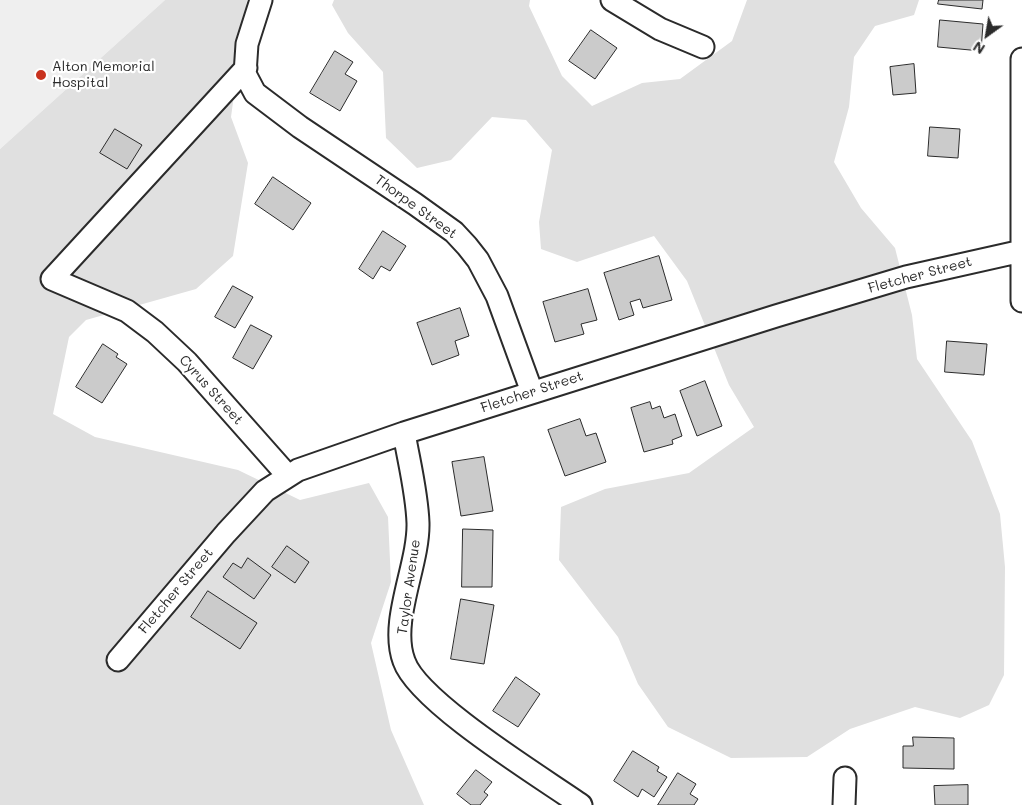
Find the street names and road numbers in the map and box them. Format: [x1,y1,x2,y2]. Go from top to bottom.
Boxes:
street label: Thorpe Street [372,172,460,242]
street label: Fletcher Street [866,253,974,297]
street label: Cyrus Street [175,352,247,428]
street label: Fletcher Street [479,367,585,417]
street label: Taylor Avenue [394,539,424,635]
street label: Fletcher Street [135,545,217,637]

